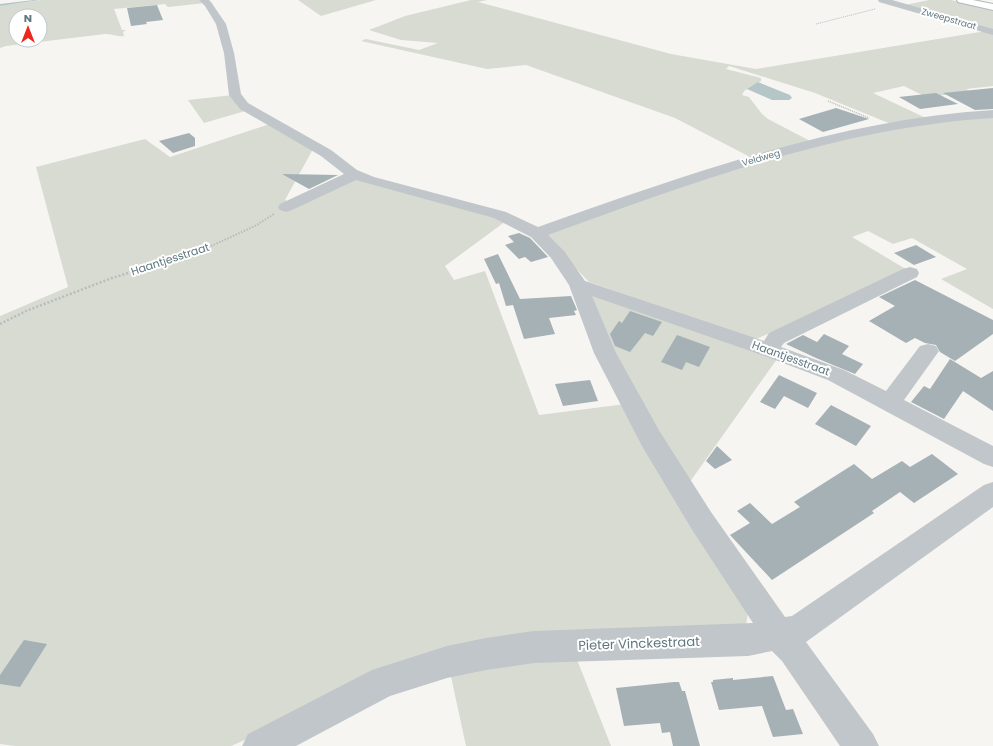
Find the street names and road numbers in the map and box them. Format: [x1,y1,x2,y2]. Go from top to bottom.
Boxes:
street label: Zweepstraat [920,5,978,33]
street label: Veldweg [741,147,781,169]
street label: Haantjesstraat [129,239,211,279]
street label: Haantjesstraat [750,337,832,379]
street label: Pieter Vinckestraat [578,632,700,655]

